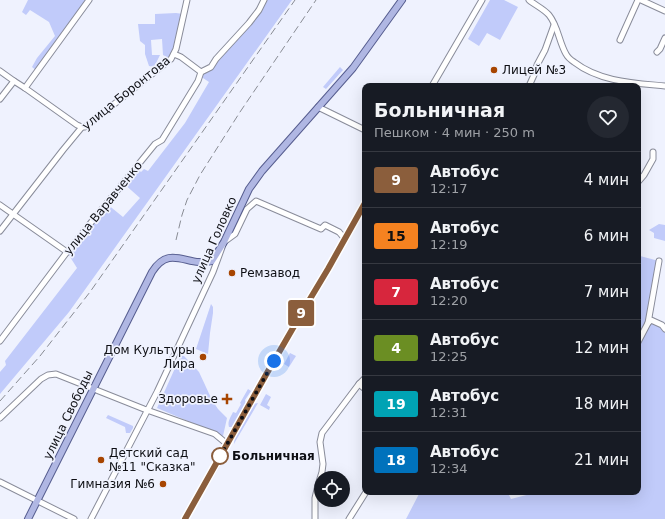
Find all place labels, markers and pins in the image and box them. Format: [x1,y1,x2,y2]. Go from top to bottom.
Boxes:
place label: Лицей №3 [502,63,566,77]
marker: Лицей №3 [489,65,499,75]
place label: Ремзавод [240,266,300,280]
marker: Ремзавод [227,268,237,278]
place label: Дом Культуры Лира [104,343,195,371]
marker: Дом Культуры Лира [198,352,208,362]
place label: Здоровье [158,392,218,406]
marker: Здоровье [221,393,233,405]
place label: Детский сад №11 "Сказка" [109,446,196,474]
marker: Больничная [211,447,229,465]
place label: Больничная [232,449,315,463]
marker: Детский сад №11 "Сказка" [96,455,106,465]
place label: Гимназия №6 [70,477,155,491]
marker: Гимназия №6 [158,479,168,489]

